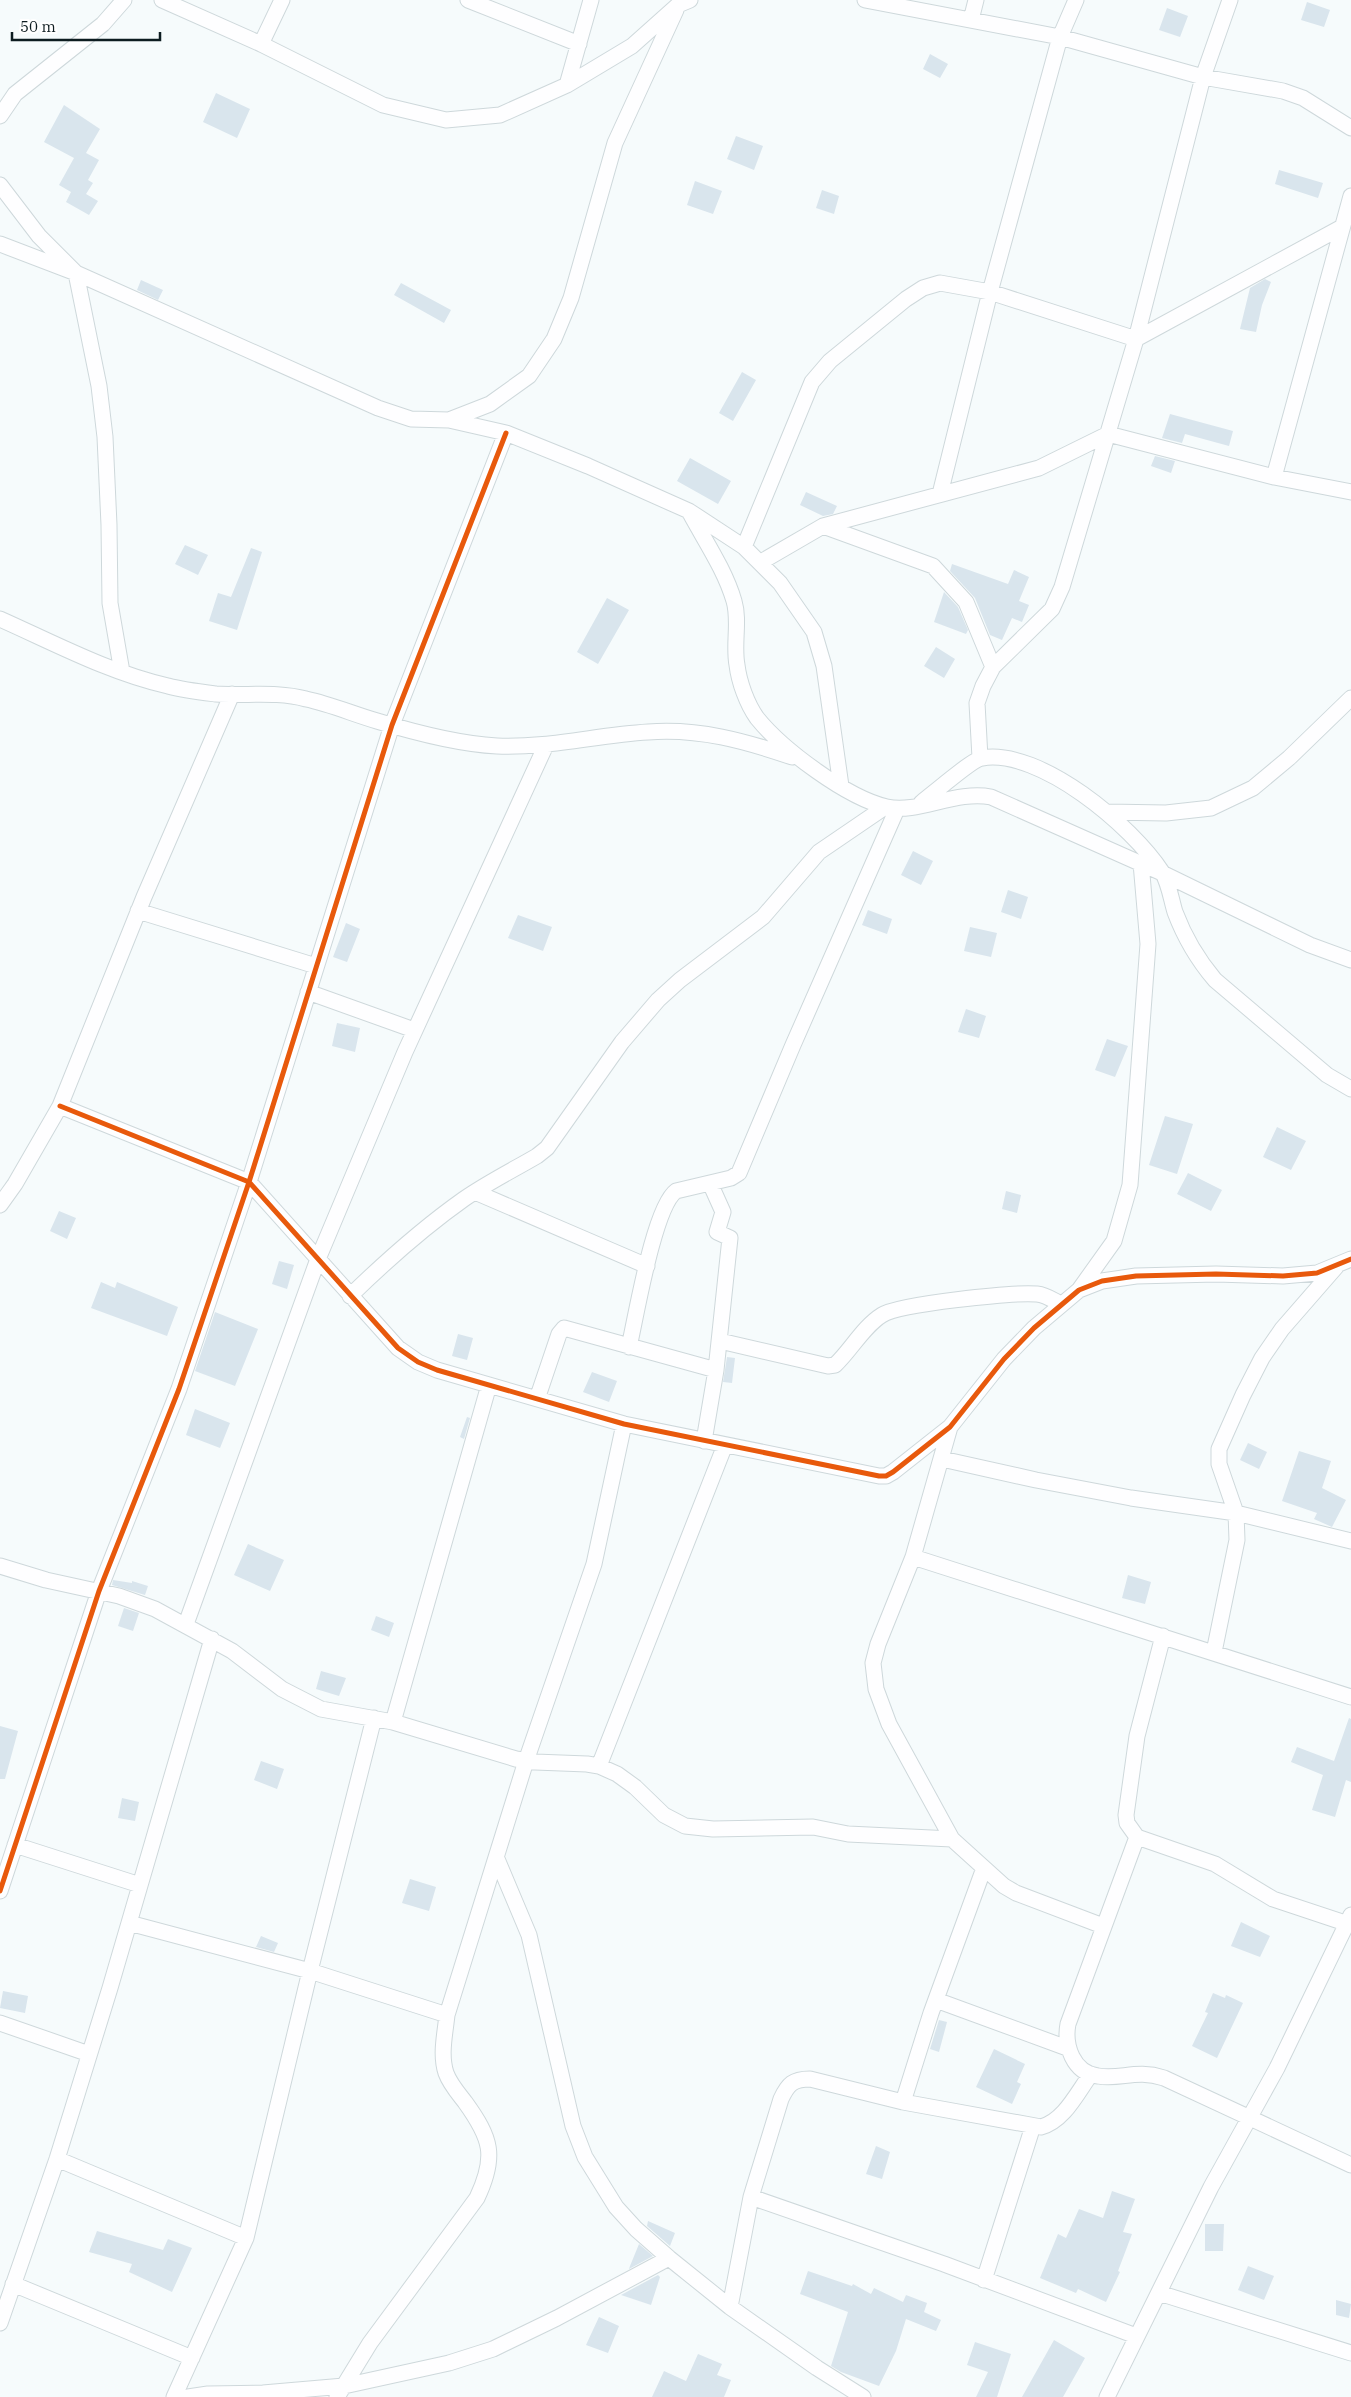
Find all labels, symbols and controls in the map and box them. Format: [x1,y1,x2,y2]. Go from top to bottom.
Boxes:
scale bar [12,10,160,42]
text: 50 m [20,17,56,36]

